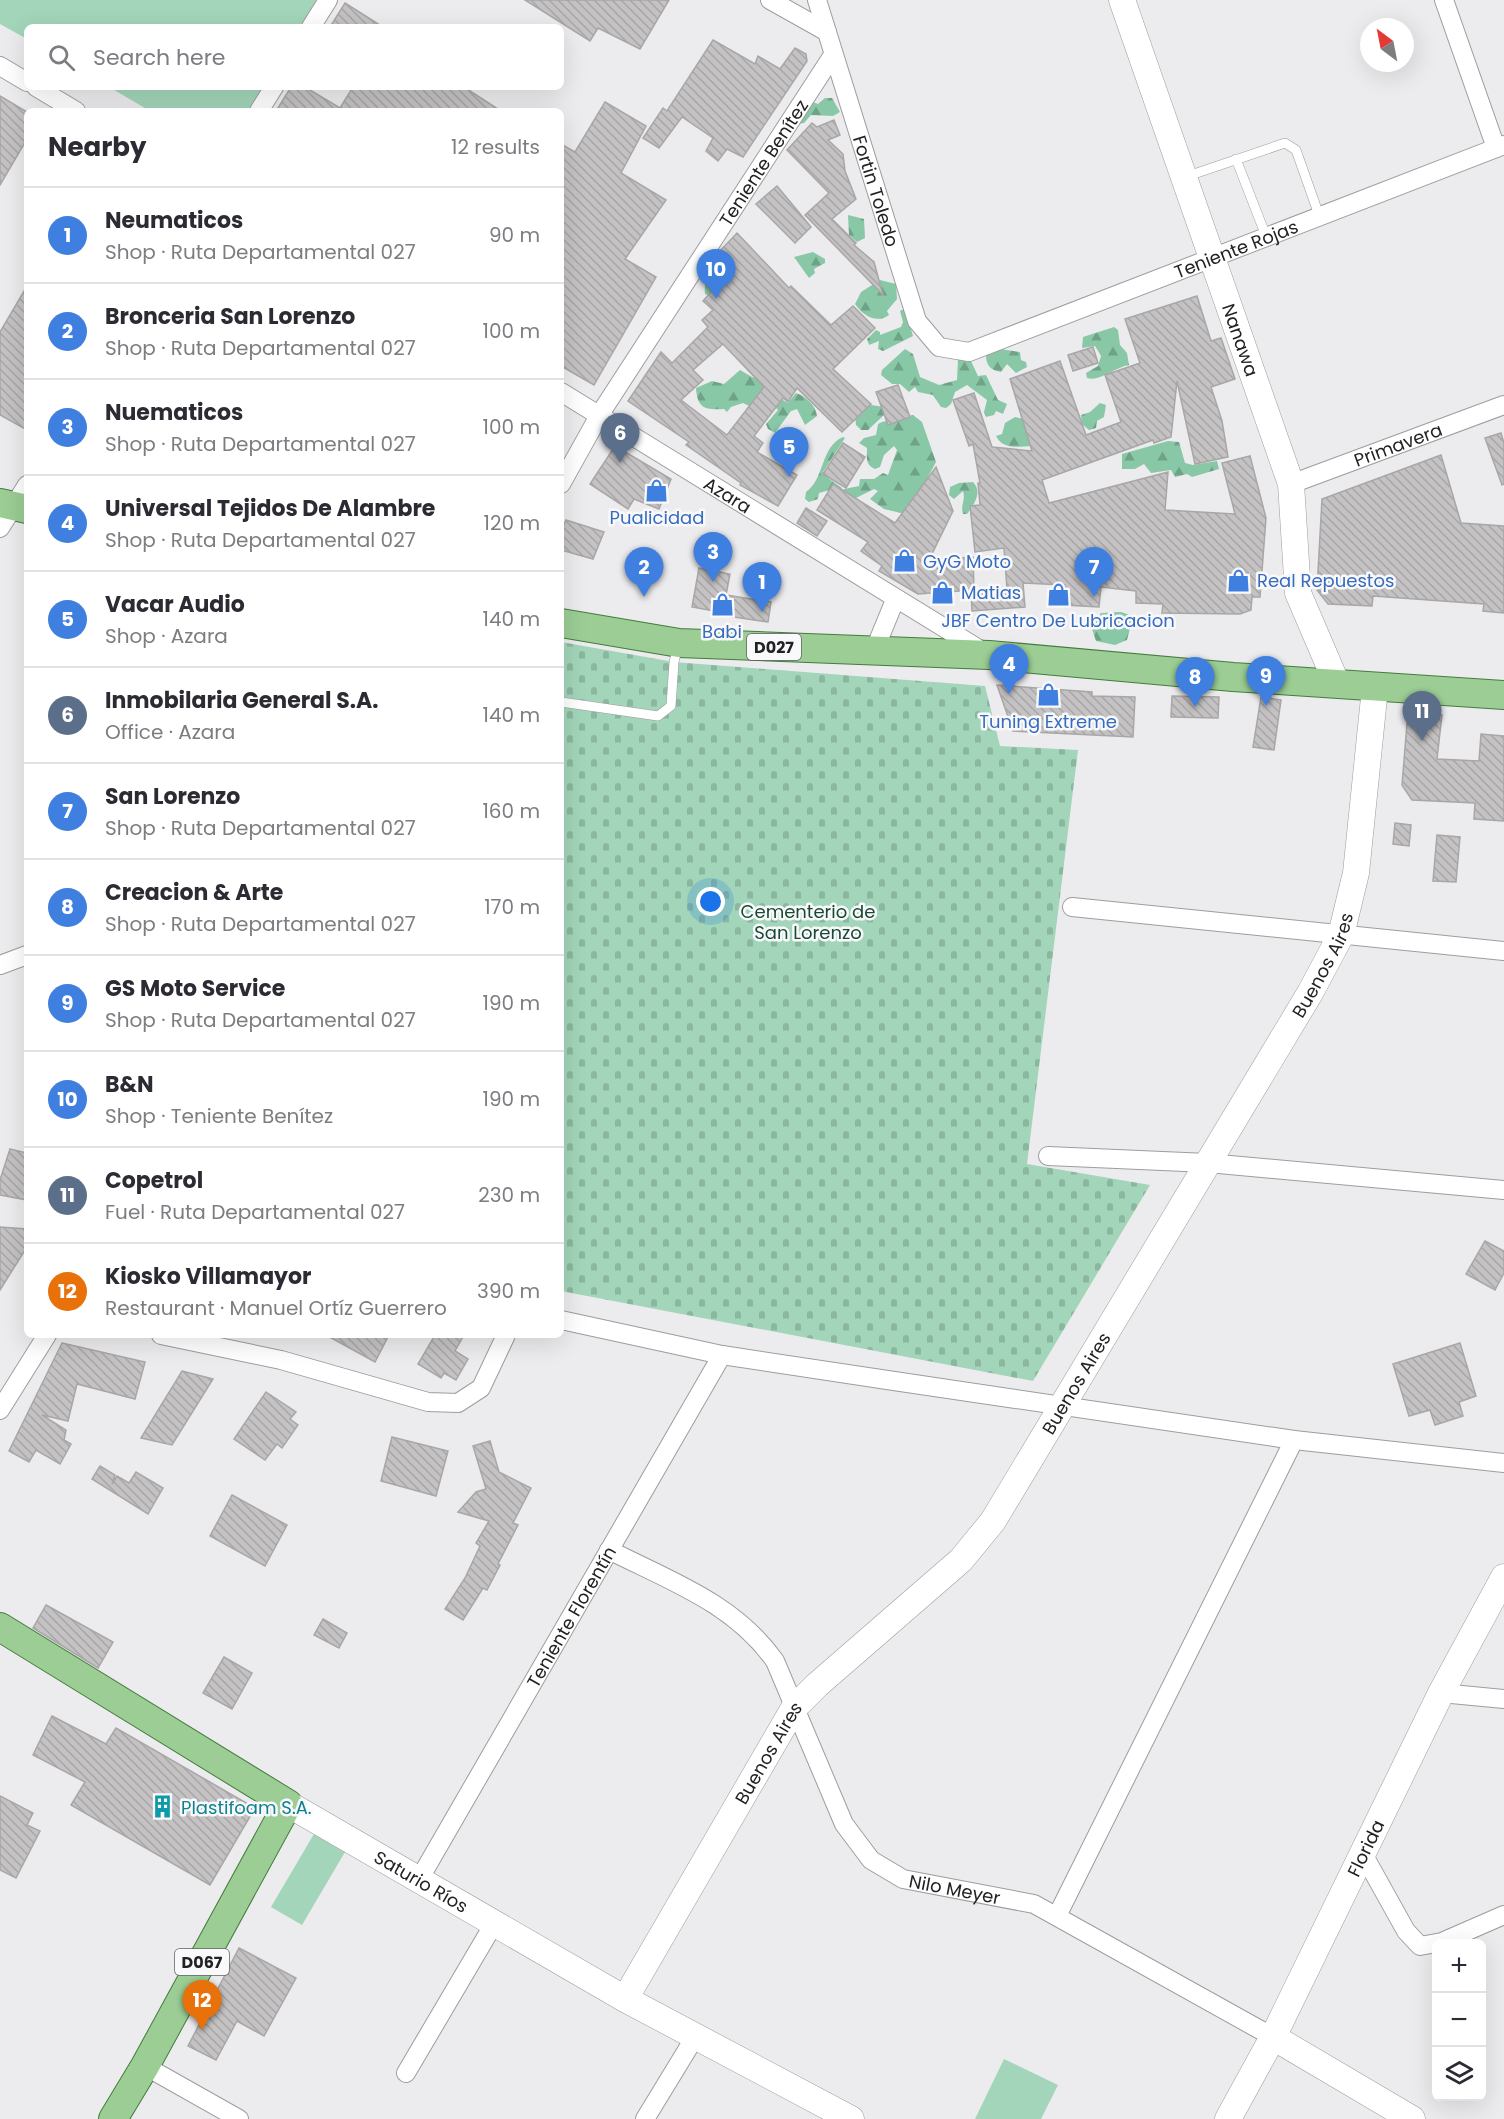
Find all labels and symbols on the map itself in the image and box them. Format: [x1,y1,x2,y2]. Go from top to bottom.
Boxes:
north arrow [1360,18,1414,72]
street label: Teniente Benítez [713,94,814,231]
street label: Fortin Toledo [847,132,906,250]
street label: Teniente Rojas [1171,213,1301,284]
pin: 10 [696,250,736,299]
street label: Nanawa [1216,300,1265,380]
pin: 6 [600,414,640,463]
street label: Primavera [1350,417,1446,472]
pin: 5 [770,428,808,477]
street label: Azara [699,471,756,519]
shop icon: Pualicidad [644,478,670,504]
place label: Pualicidad [610,505,704,530]
pin: 3 [694,532,732,582]
pin: 2 [624,548,664,597]
shop icon: GyG Moto [892,548,918,574]
pin: 7 [1074,548,1114,597]
place label: GyG Moto [923,549,1011,574]
pin: 1 [742,562,782,612]
shop icon: Real Repuestos [1226,567,1252,593]
place label: Real Repuestos [1257,568,1394,593]
shop icon: Matias [930,579,956,605]
place label: Matias [961,580,1021,605]
shop icon: JBF Centro De Lubricacion [1045,581,1071,607]
shop icon: Babi [709,592,735,618]
place label: JBF Centro De Lubricacion [941,608,1175,633]
place label: Babi [702,619,742,644]
road number: D027 [747,634,801,660]
pin: 4 [990,644,1028,694]
pin: 9 [1246,656,1286,706]
pin: 8 [1176,658,1214,707]
shop icon: Tuning Extreme [1035,682,1061,708]
pin: 11 [1402,692,1442,741]
place label: Tuning Extreme [979,709,1117,734]
your location [696,887,725,916]
park label: Cementerio de San Lorenzo [741,899,875,945]
street label: Buenos Aires [1286,910,1358,1022]
street label: Buenos Aires [1035,1327,1116,1439]
street label: Teniente Florentín [520,1541,622,1692]
street label: Buenos Aires [728,1695,807,1809]
building icon: Plastifoam S.A. [150,1794,176,1820]
place label: Plastifoam S.A. [181,1795,312,1820]
street label: Florida [1341,1815,1390,1881]
street label: Saturio Ríos [370,1844,473,1918]
street label: Nilo Meyer [907,1868,1003,1910]
road number: D067 [175,1949,229,1975]
pin: 12 [182,1980,222,2030]

